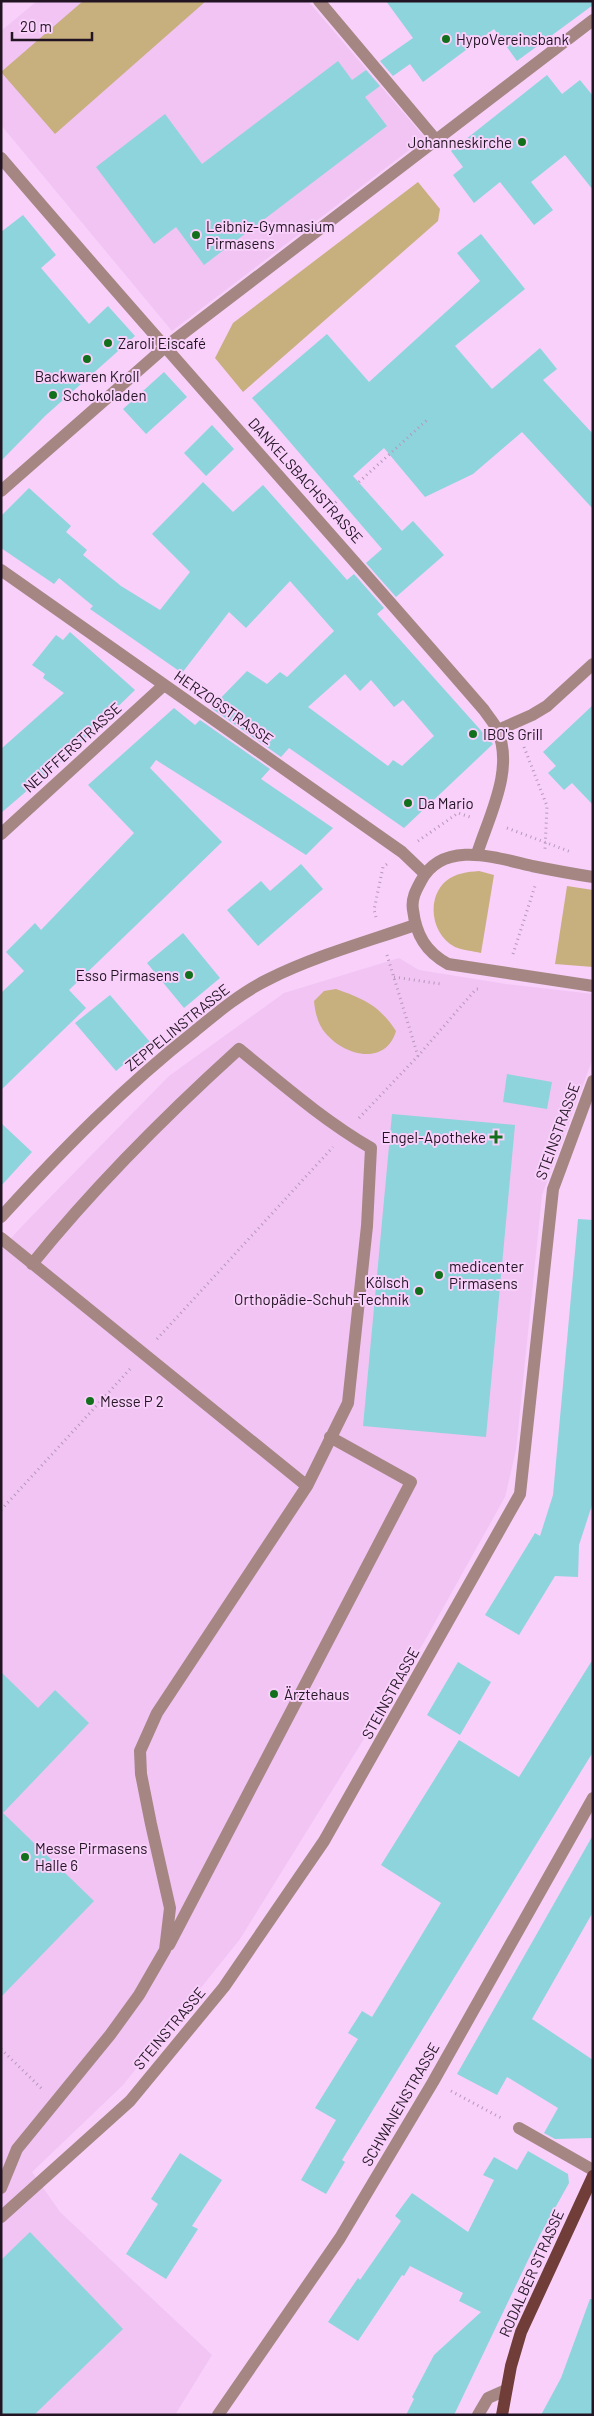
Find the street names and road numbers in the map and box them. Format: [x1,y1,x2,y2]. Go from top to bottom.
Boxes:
street label: DANKELSBACHSTRASSE [245,414,367,546]
street label: HERZOGSTRASSE [171,666,277,748]
street label: NEUFFERSTRASSE [19,698,125,796]
street label: ZEPPELINSTRASSE [121,980,233,1074]
street label: STEINSTRASSE [531,1080,583,1182]
street label: STEINSTRASSE [357,1644,423,1742]
street label: STEINSTRASSE [129,1983,209,2073]
street label: SCHWANENSTRASSE [357,2039,443,2169]
street label: RODALBER STRASSE [495,2206,567,2340]

